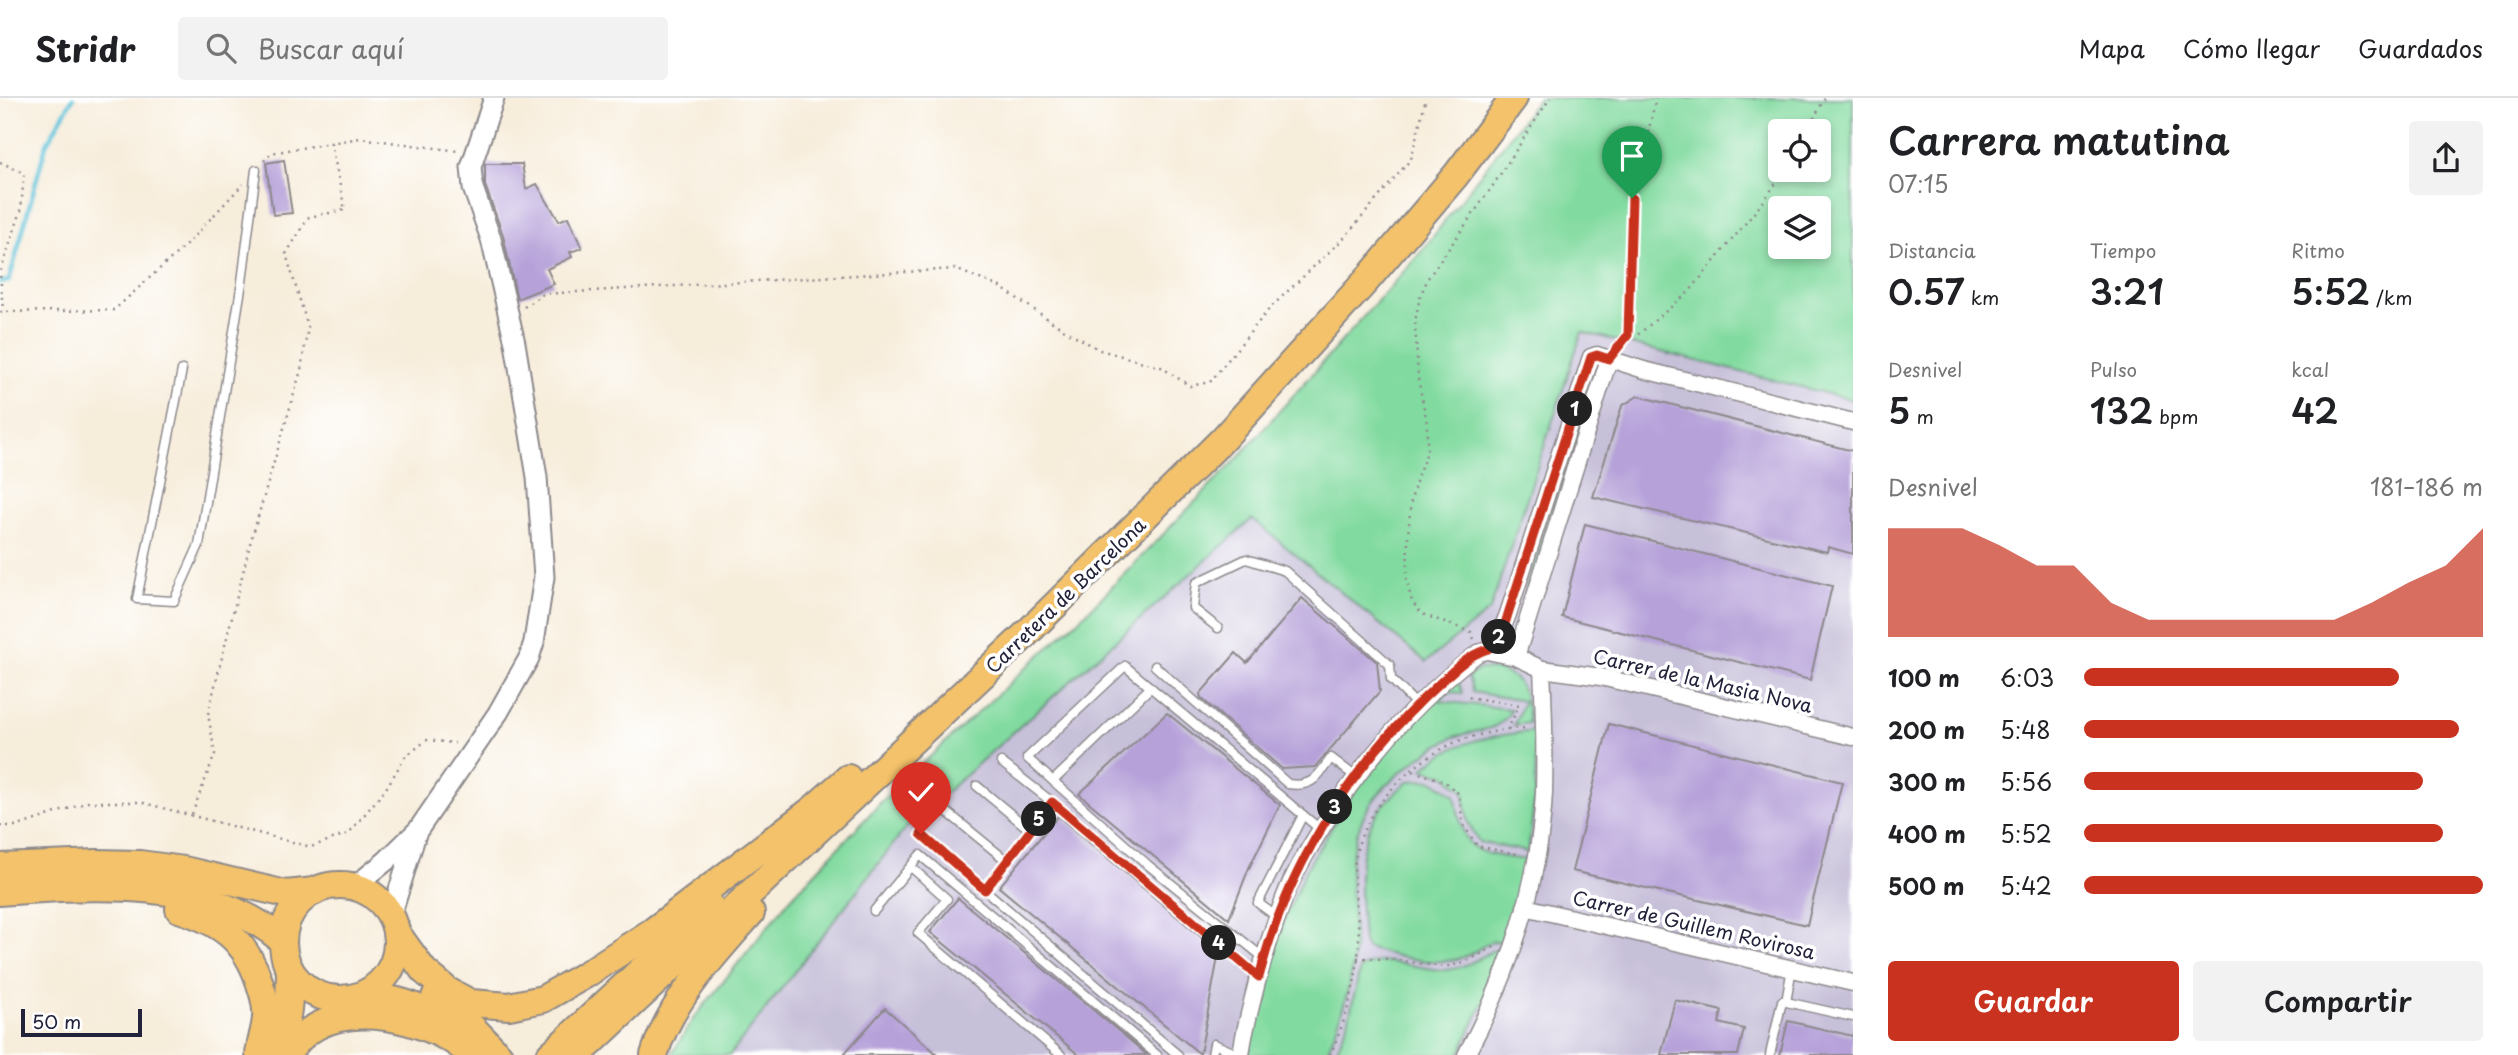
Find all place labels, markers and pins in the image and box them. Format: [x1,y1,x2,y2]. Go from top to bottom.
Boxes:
pin [1602,126,1662,198]
pin: 1 [1558,392,1592,426]
pin: 2 [1482,620,1516,654]
pin [891,762,951,834]
pin: 3 [1318,790,1352,824]
pin: 5 [1021,802,1056,836]
pin: 4 [1202,926,1236,960]

